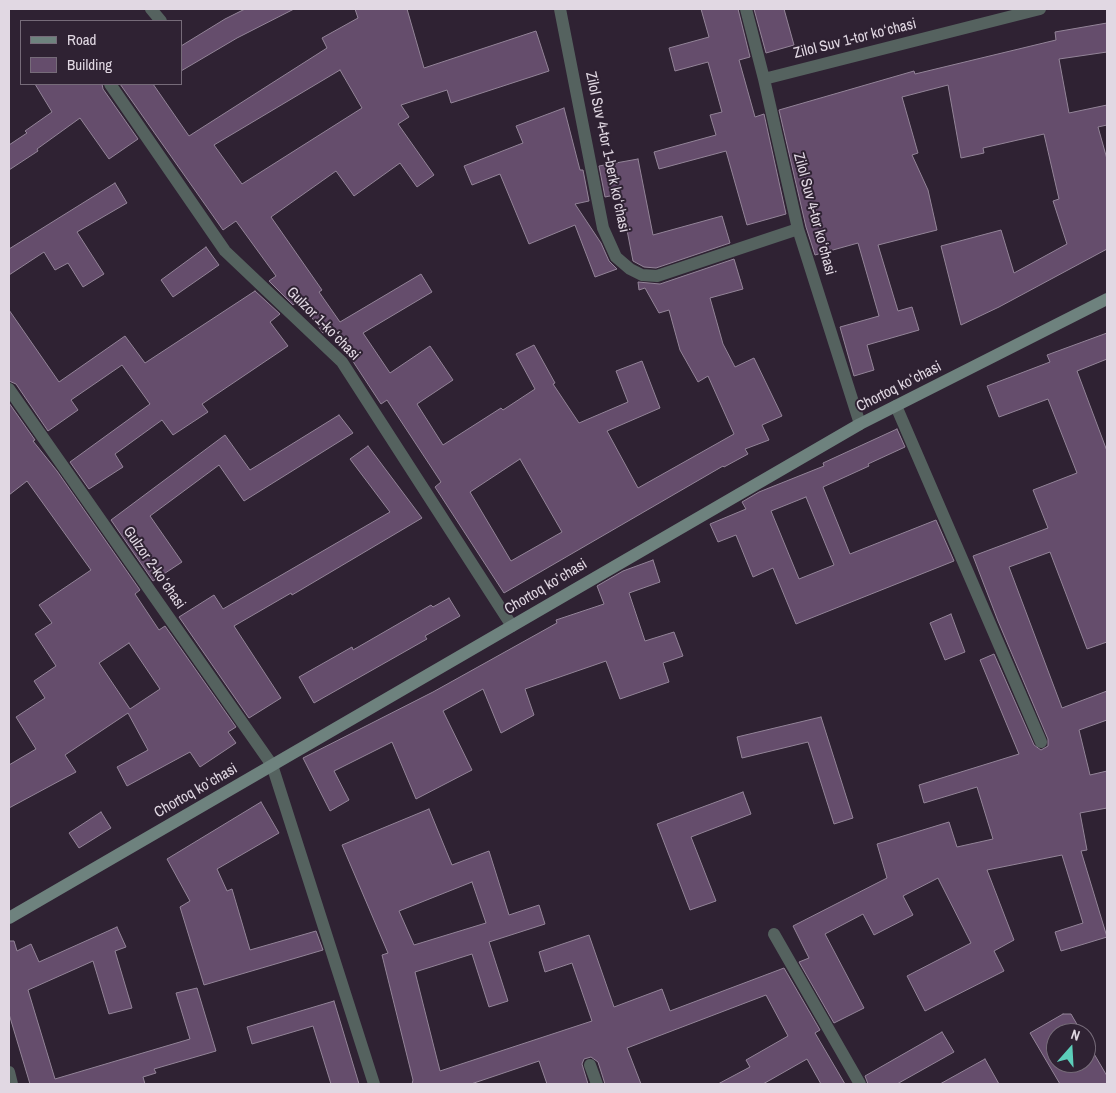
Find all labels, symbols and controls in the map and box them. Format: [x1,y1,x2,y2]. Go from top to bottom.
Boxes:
street label: Zilol Suv 1-tor koʻchasi [792,15,918,63]
legend [20,20,182,85]
text: Road [67,29,96,50]
text: Building [67,54,112,75]
street label: Zilol Suv 4-tor 1-berk koʻchasi [581,70,633,234]
street label: Zilol Suv 4-tor koʻchasi [789,151,839,277]
street label: Gulzor 1-koʻchasi [283,284,363,364]
street label: Chortoq koʻchasi [854,358,944,416]
street label: Gulzor 2-koʻchasi [119,523,189,613]
street label: Chortoq koʻchasi [502,555,590,619]
street label: Chortoq koʻchasi [151,760,241,822]
north arrow [1046,1023,1096,1073]
text: N [1069,1025,1082,1045]

